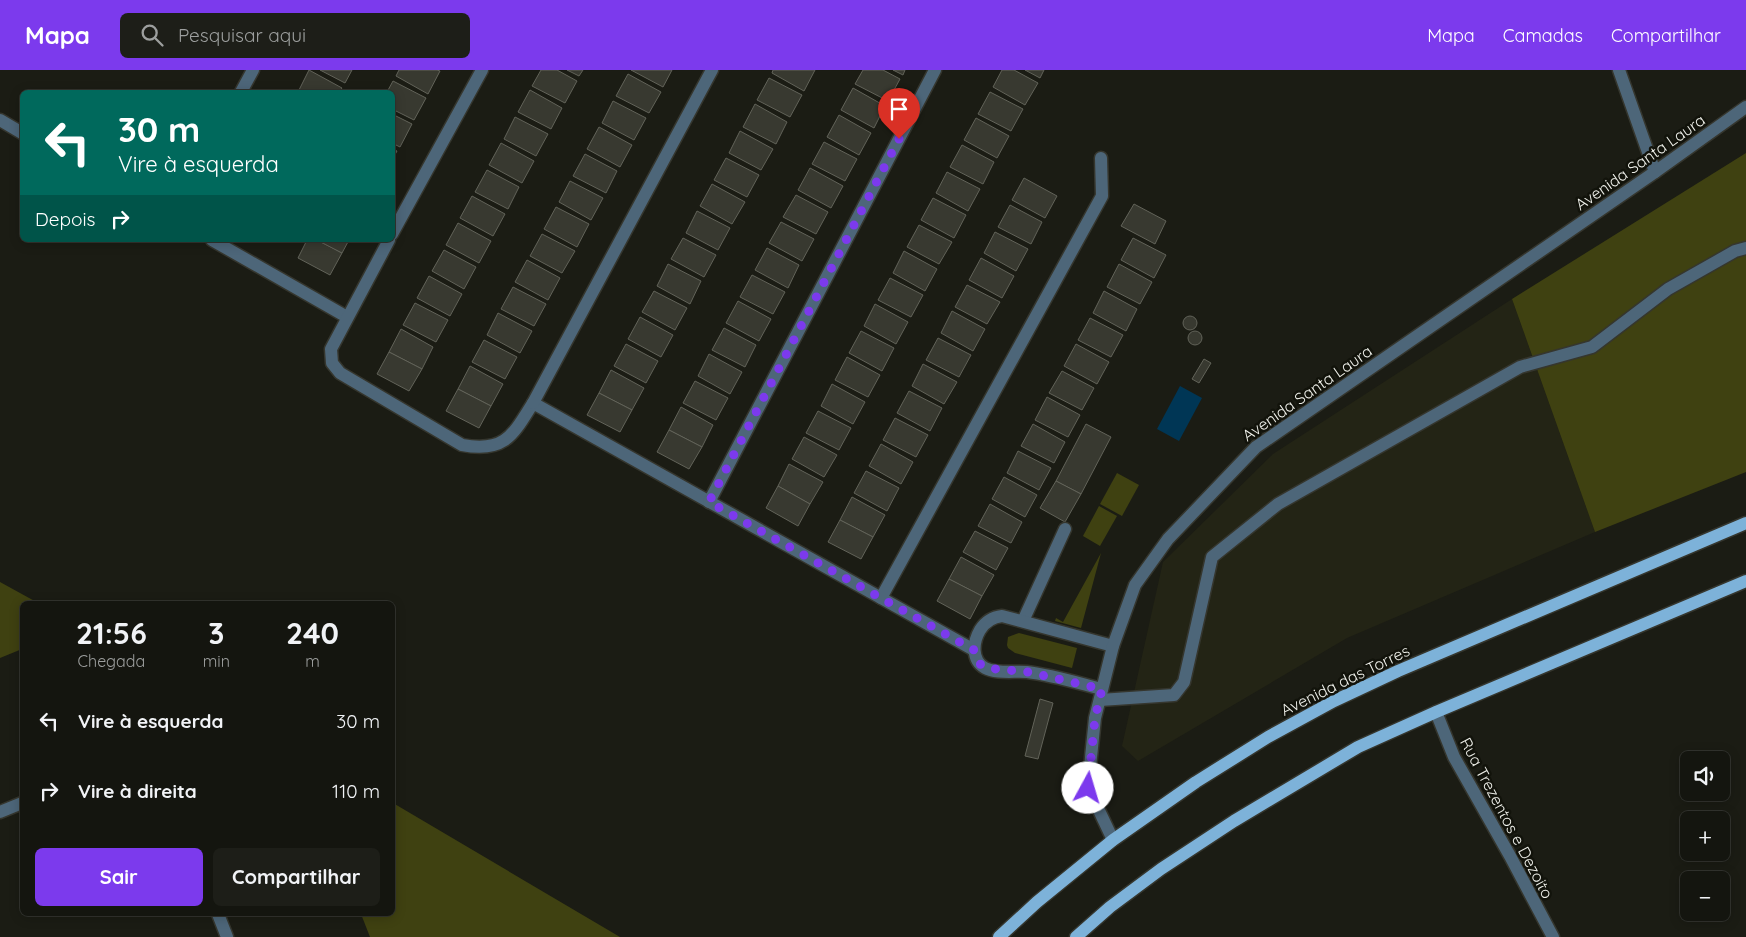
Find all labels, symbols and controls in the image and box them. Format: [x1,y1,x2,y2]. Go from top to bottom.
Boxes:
search box [120,13,470,58]
text: Mapa [25,20,90,50]
icon: search [138,21,166,49]
text: Pesquisar aqui [178,23,306,47]
text: Mapa [1427,24,1475,47]
text: Camadas [1503,24,1583,47]
text: Compartilhar [1611,24,1721,47]
pin [878,88,920,139]
icon: arrive [885,95,913,123]
text: 30 m [118,107,200,151]
icon: left [35,110,100,175]
street label: Avenida Santa Laura [1571,110,1709,214]
text: Vire à esquerda [118,150,279,178]
icon: right [106,205,134,233]
text: Depois [35,207,96,231]
street label: Avenida Santa Laura [1238,341,1376,445]
text: 21:56 [76,614,147,652]
text: 3 [208,614,224,652]
text: 240 [286,614,339,652]
street label: Avenida das Torres [1277,640,1413,720]
text: Chegada [78,651,145,671]
text: min [203,651,230,671]
text: m [305,651,320,671]
icon: left [35,707,63,735]
text: Vire à esquerda [78,709,223,733]
text: 30 m [336,709,380,733]
street label: Rua Trezentos e Dezoito [1456,734,1558,902]
map controls [1680,751,1730,921]
button: sound [1680,751,1730,801]
position arrow [1061,761,1113,813]
icon: right [35,777,63,805]
text: Vire à direita [78,779,197,803]
text: 110 m [332,779,380,803]
button: + [1680,811,1730,861]
button: Sair [35,848,203,906]
button: Compartilhar [213,848,380,906]
button: − [1680,871,1730,921]

